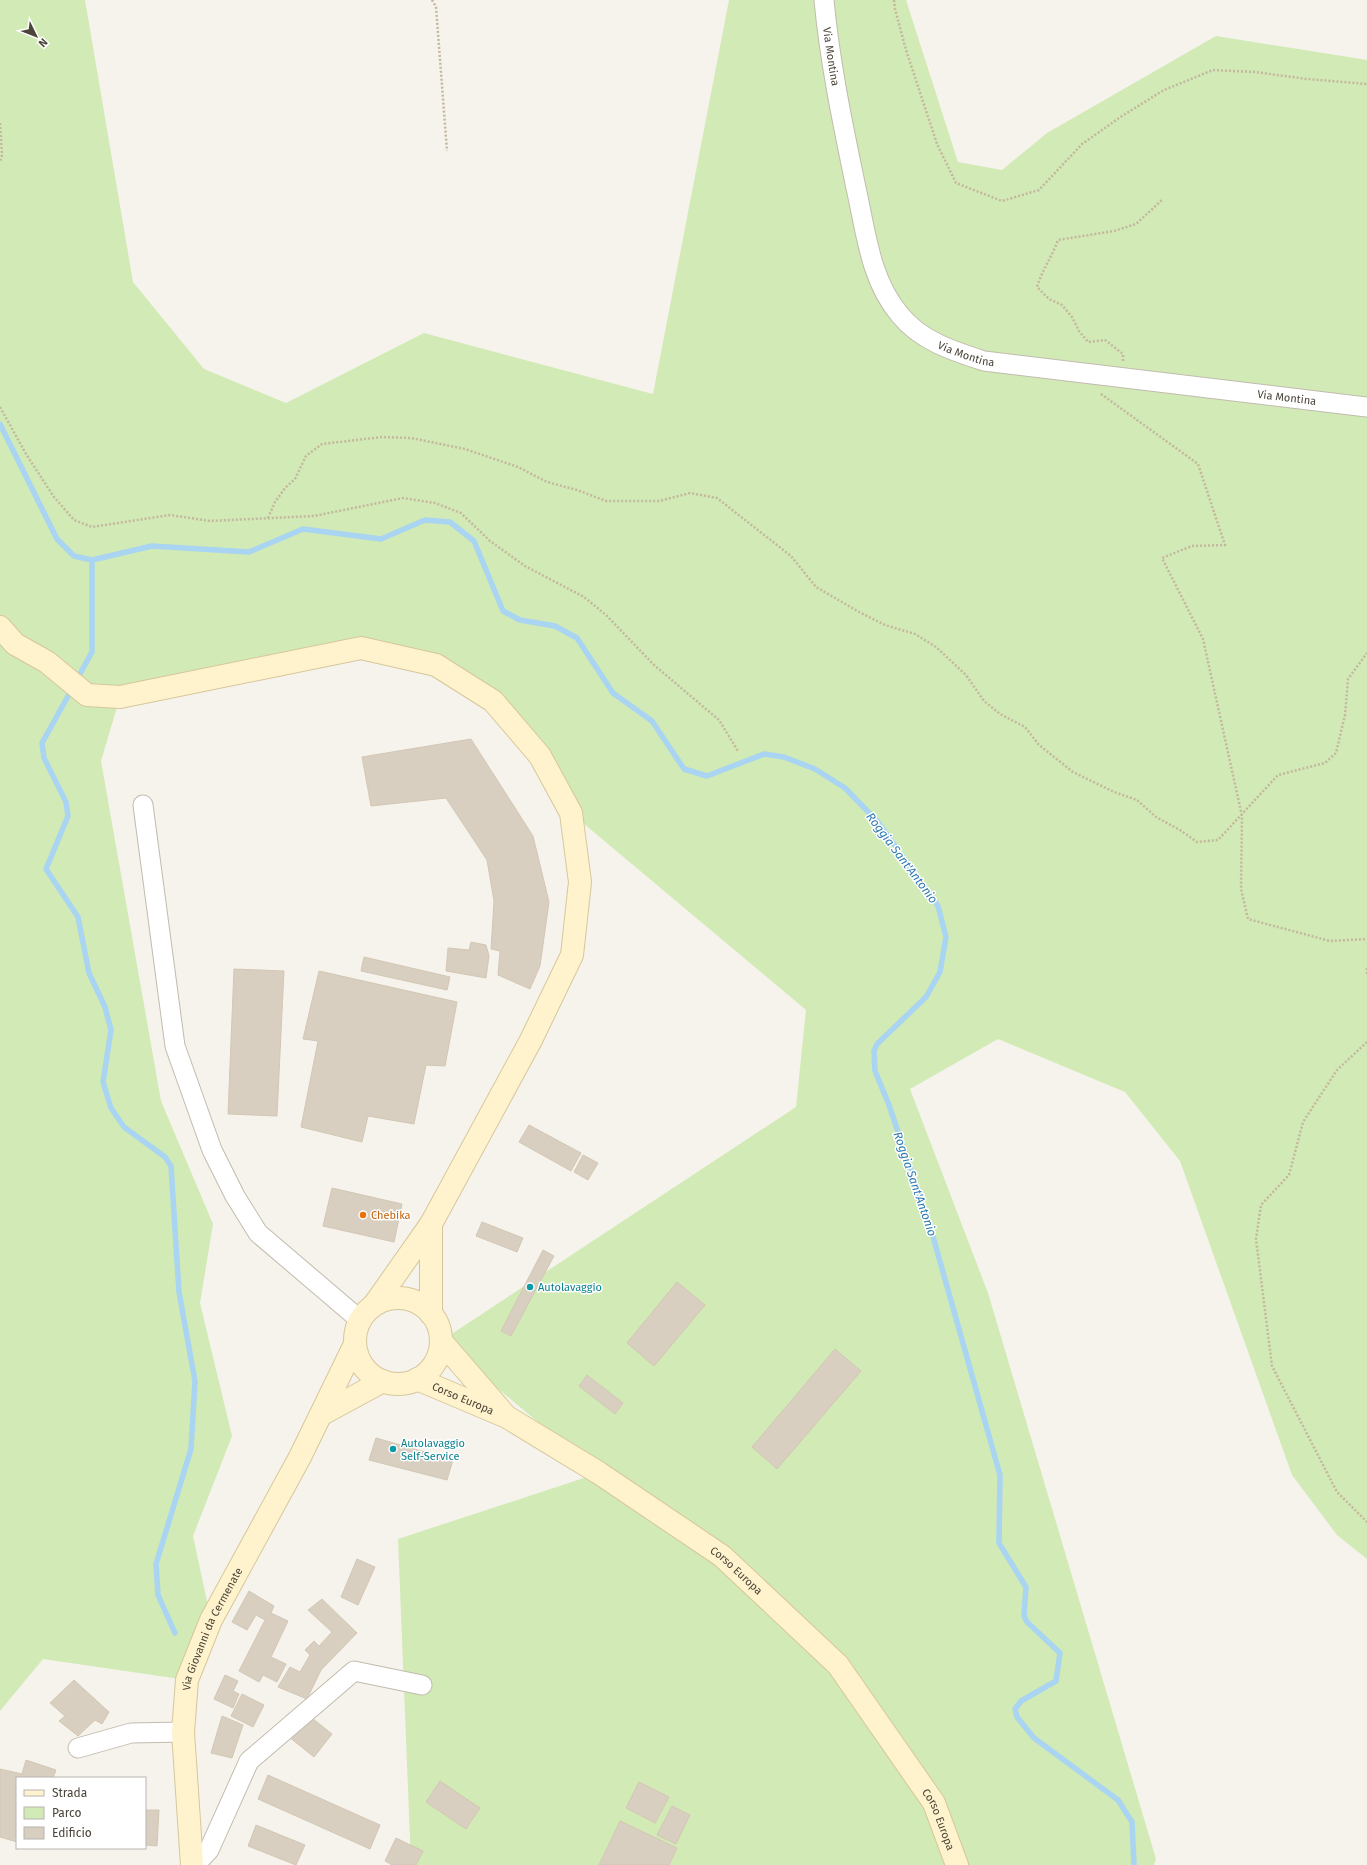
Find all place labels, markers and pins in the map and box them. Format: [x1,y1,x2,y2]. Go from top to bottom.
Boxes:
place label: Chebika [371,1209,411,1222]
marker: Chebika [358,1210,368,1220]
place label: Autolavaggio [538,1281,602,1294]
marker: Autolavaggio [525,1282,535,1292]
place label: Autolavaggio Self-Service [401,1437,465,1463]
marker: Autolavaggio Self-Service [388,1444,398,1454]

